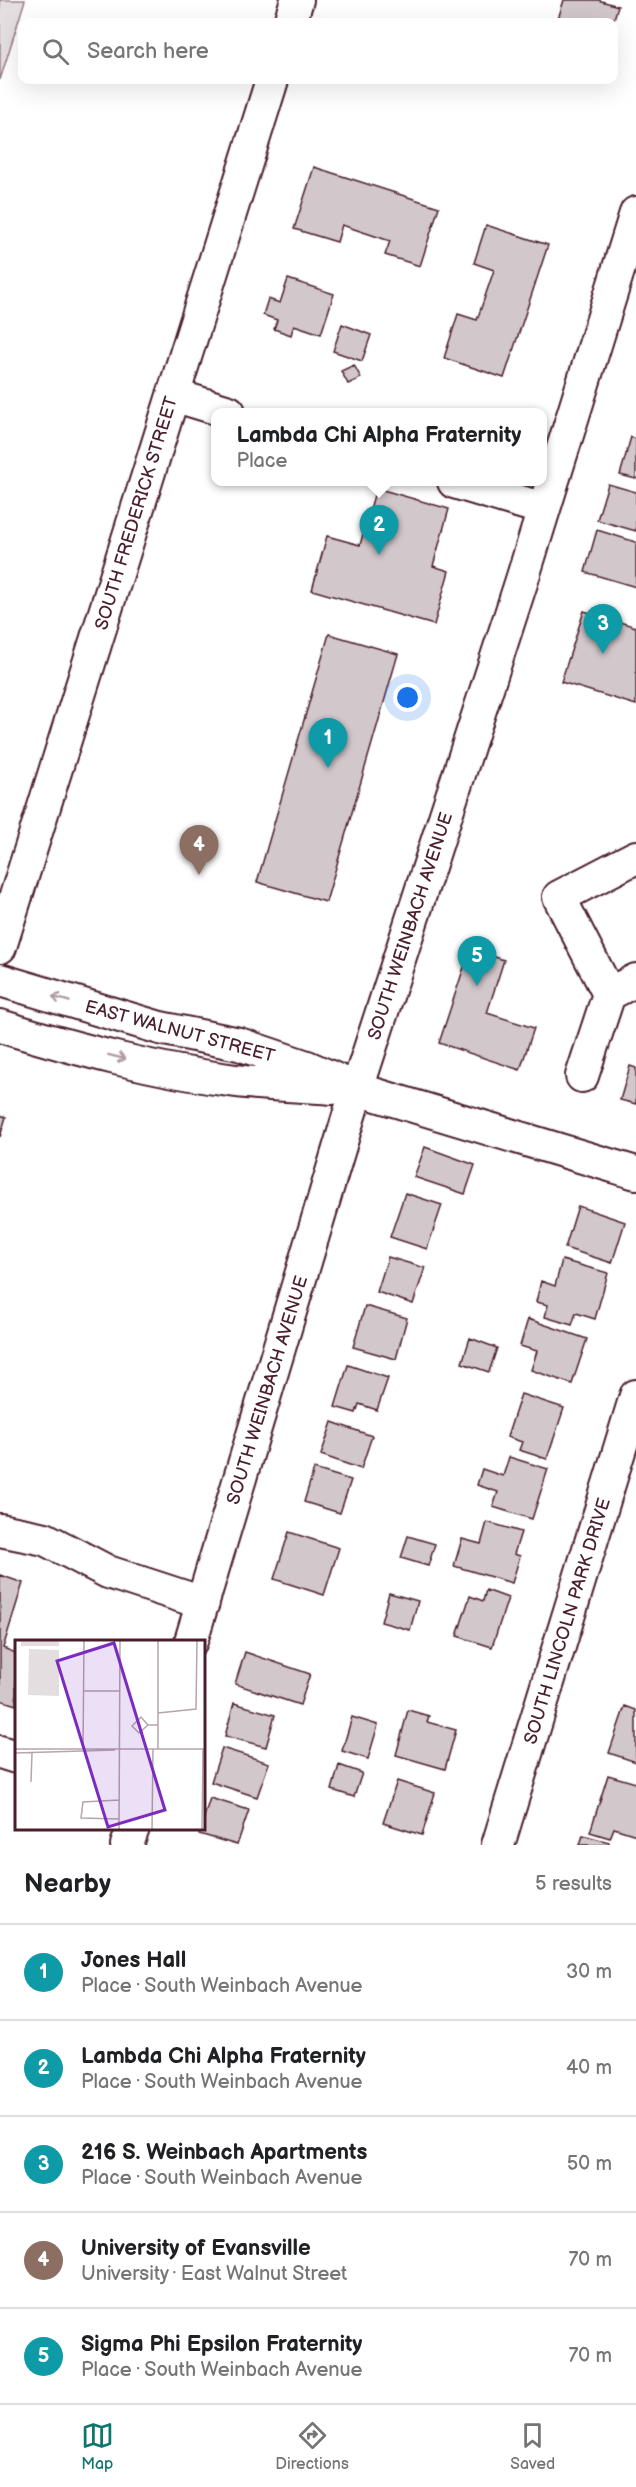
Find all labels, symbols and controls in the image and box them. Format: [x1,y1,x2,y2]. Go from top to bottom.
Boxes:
search box [18,18,618,84]
icon: search [39,35,72,68]
text: Search here [87,38,209,65]
street label: SOUTH FREDERICK STREET [91,394,182,632]
popup [211,408,547,486]
text: Lambda Chi Alpha Fraternity [237,422,521,449]
text: Place [237,449,287,473]
pin: 2 [360,506,398,555]
pin: 3 [584,604,622,654]
your location [393,683,422,712]
pin: 1 [308,718,348,768]
street label: SOUTH WEINBACH AVENUE [364,810,457,1043]
pin: 4 [180,826,218,875]
pin: 5 [458,936,496,986]
one-way arrow [52,993,71,1004]
street label: EAST WALNUT STREET [83,996,277,1067]
one-way arrow [108,1052,127,1064]
street label: SOUTH WEINBACH AVENUE [223,1273,312,1507]
street label: SOUTH LINCOLN PARK DRIVE [520,1495,615,1747]
inset map [15,1640,206,1830]
text: Nearby [24,1869,111,1900]
text: 5 results [535,1872,612,1896]
text: Jones Hall [81,1947,186,1974]
text: 1 [39,1960,48,1984]
text: 30 m [566,1960,612,1984]
text: Place · South Weinbach Avenue [81,1974,362,1998]
text: Lambda Chi Alpha Fraternity [81,2043,366,2070]
text: 2 [38,2056,49,2080]
text: 40 m [566,2056,612,2080]
text: Place · South Weinbach Avenue [81,2070,362,2094]
text: 216 S. Weinbach Apartments [81,2139,367,2166]
text: 3 [38,2152,49,2176]
text: 50 m [567,2152,612,2176]
text: Place · South Weinbach Avenue [81,2166,362,2190]
text: University of Evansville [81,2235,311,2262]
text: 4 [38,2248,49,2272]
text: 70 m [568,2248,612,2272]
text: University · East Walnut Street [81,2262,347,2286]
text: Sigma Phi Epsilon Fraternity [81,2331,362,2358]
text: 5 [38,2344,49,2368]
text: 70 m [568,2344,612,2368]
text: Place · South Weinbach Avenue [81,2358,362,2382]
tab: Map [81,2419,114,2474]
tab: Directions [275,2419,349,2474]
tab: Saved [510,2419,555,2474]

